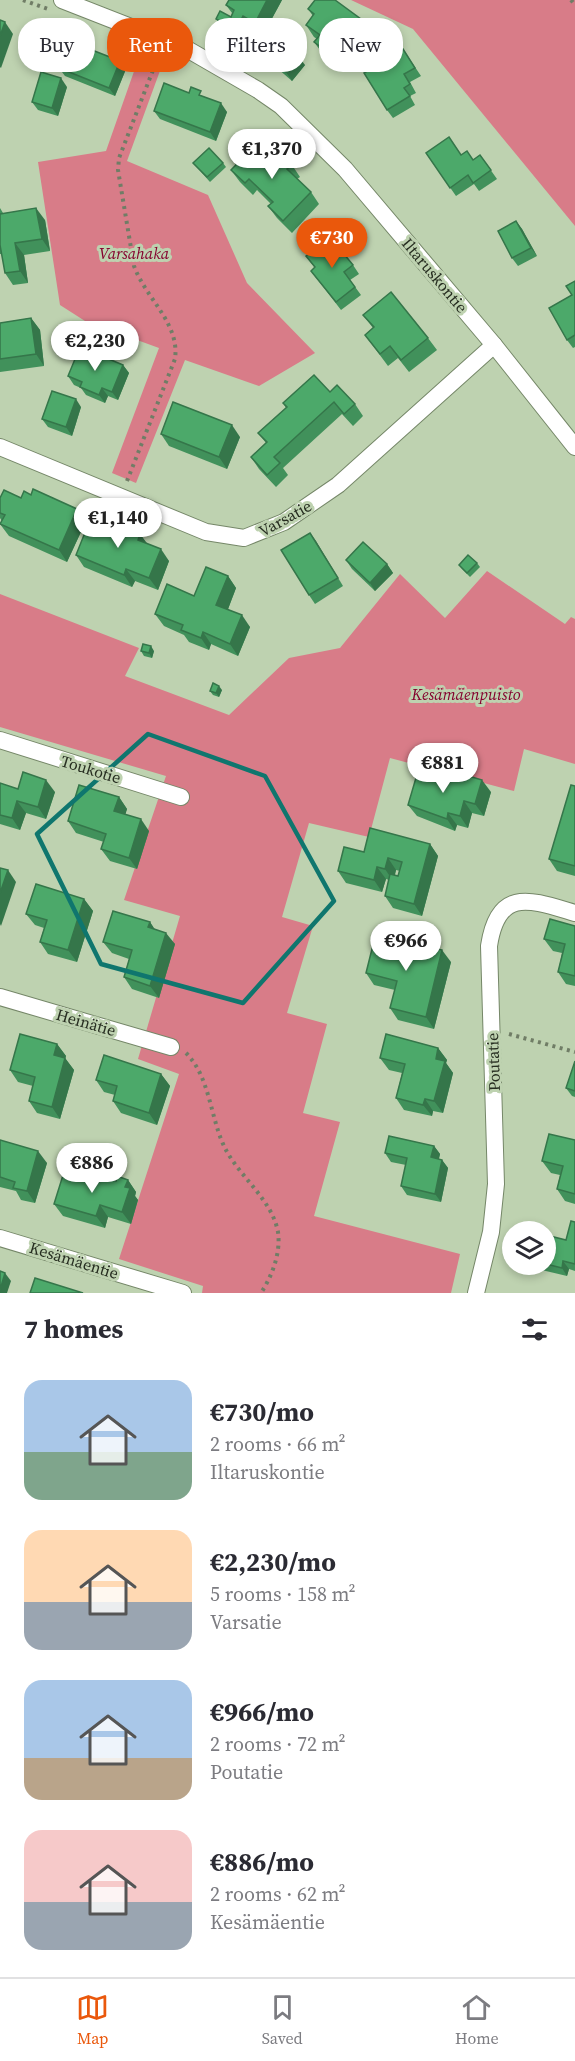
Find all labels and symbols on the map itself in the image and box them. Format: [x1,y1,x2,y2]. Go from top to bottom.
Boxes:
pin: €1,370 [223,129,321,180]
pin: €730 [296,218,368,269]
street label: Iltaruskontie [397,233,473,317]
park label: Varsahaka [99,242,170,264]
pin: €2,230 [46,321,144,372]
street label: Varsatie [255,494,315,542]
pin: €1,140 [69,498,167,549]
park label: Kesämäenpuisto [410,683,521,705]
pin: €881 [407,743,479,794]
street label: Toukotie [58,749,124,789]
pin: €966 [370,921,442,972]
street label: Heinätie [54,1003,118,1041]
street label: Poutatie [481,1032,505,1092]
pin: €886 [56,1143,128,1194]
street label: Kesämäentie [27,1236,121,1284]

